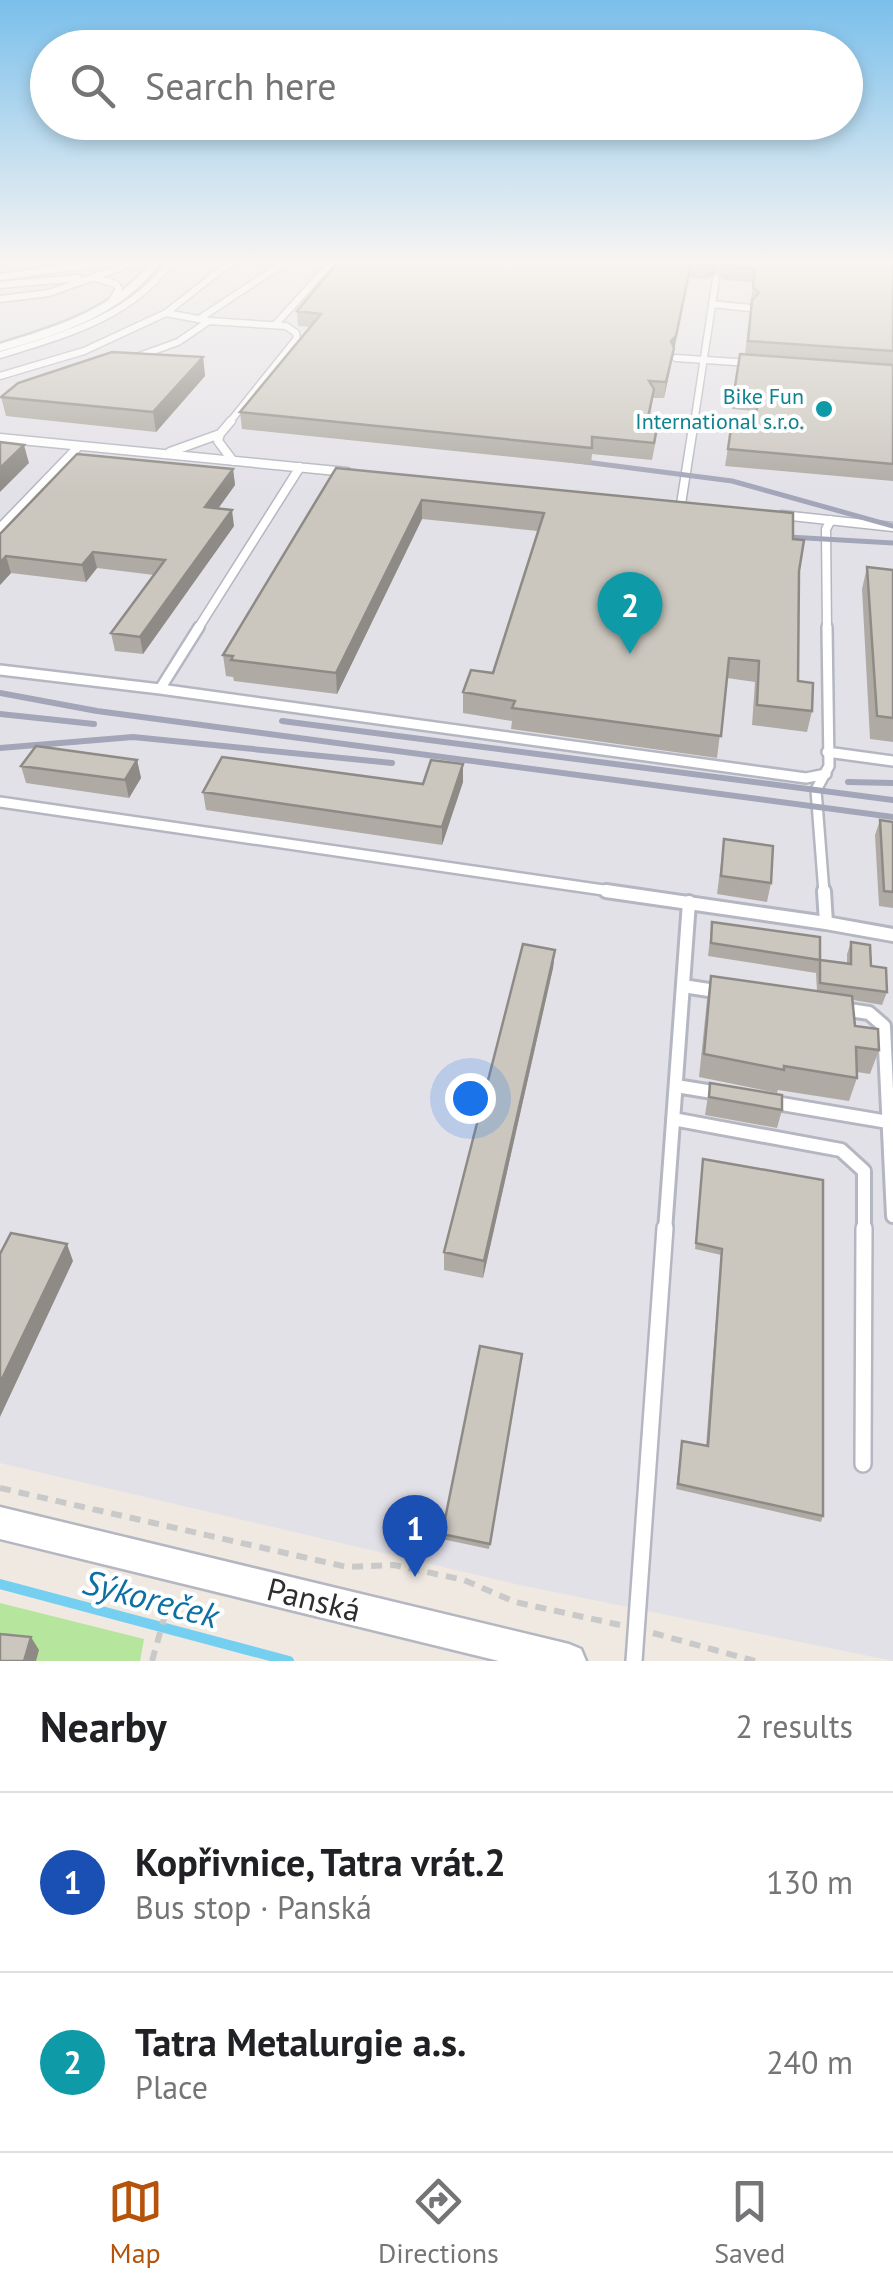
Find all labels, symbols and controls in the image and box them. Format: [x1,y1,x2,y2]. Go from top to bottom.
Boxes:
search box [30,30,863,140]
icon: search [65,58,120,113]
text: Search here [145,61,337,110]
place label: Bike Fun International s.r.o. [635,382,804,435]
marker: Bike Fun International s.r.o. [813,398,835,420]
pin: 2 [598,572,662,654]
your location [445,1073,496,1124]
pin: 1 [382,1494,448,1577]
water label: Sýkoreček [78,1558,225,1638]
street label: Panská [263,1567,365,1631]
text: Nearby [40,1699,167,1754]
text: 2 results [735,1705,853,1747]
text: Kopřivnice, Tatra vrát.2 [135,1837,506,1886]
text: 1 [63,1861,82,1903]
text: 130 m [766,1861,853,1903]
text: Bus stop · Panská [135,1886,372,1928]
text: Tatra Metalurgie a.s. [135,2017,466,2066]
text: 2 [63,2041,82,2083]
text: 240 m [766,2041,853,2083]
text: Place [135,2066,208,2108]
tab: Map [108,2174,163,2271]
tab: Directions [378,2174,499,2271]
tab: Saved [714,2174,785,2271]

